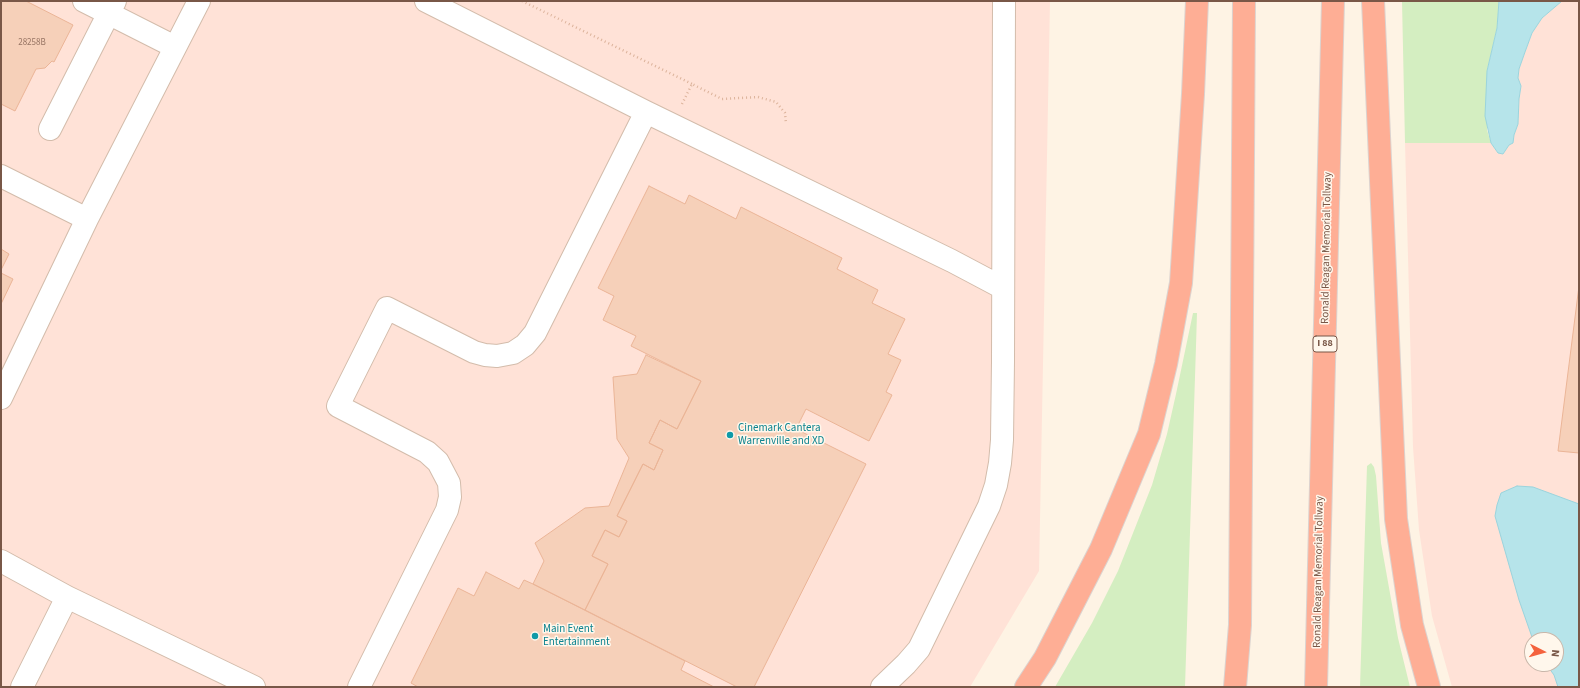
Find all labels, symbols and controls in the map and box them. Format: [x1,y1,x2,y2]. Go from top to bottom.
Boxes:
house number: 28258B [18,38,46,48]
street label: Ronald Reagan Memorial Tollway [1319,172,1335,324]
road number: I 88 [1313,336,1337,352]
place label: Cinemark Cantera Warrenville and XD [738,422,824,448]
marker: Cinemark Cantera Warrenville and XD [725,430,735,440]
street label: Ronald Reagan Memorial Tollway [1311,496,1327,648]
place label: Main Event Entertainment [543,623,610,649]
marker: Main Event Entertainment [530,631,540,641]
north arrow [1524,632,1564,672]
text: N [1548,649,1563,658]

